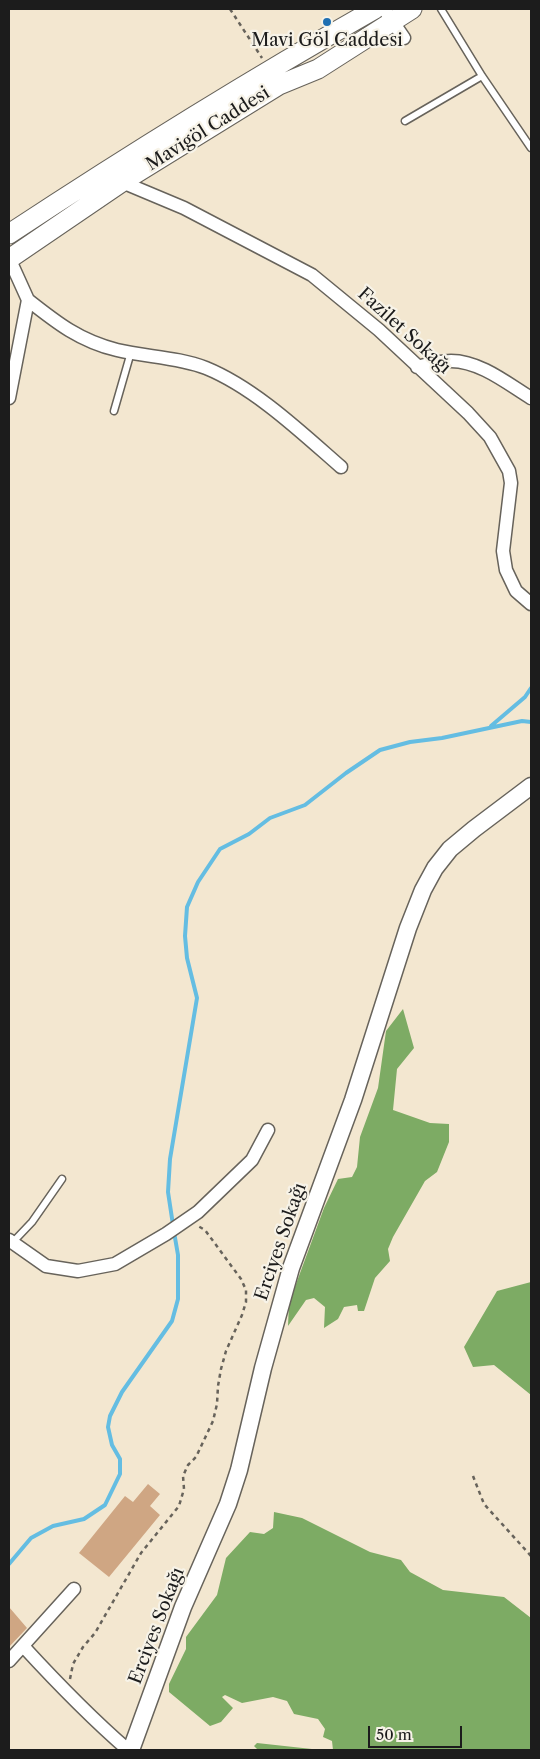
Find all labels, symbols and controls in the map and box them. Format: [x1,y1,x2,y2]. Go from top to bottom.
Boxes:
marker: Mavi Göl Caddesi [321,16,333,28]
place label: Mavi Göl Caddesi [251,30,403,52]
street label: Mavigöl Caddesi [142,82,274,176]
street label: Fazilet Sokağı [353,283,455,379]
street label: Erciyes Sokağı [251,1180,311,1304]
street label: Erciyes Sokağı [125,1565,189,1687]
scale bar [370,1716,464,1748]
text: 50 m [376,1725,412,1744]

